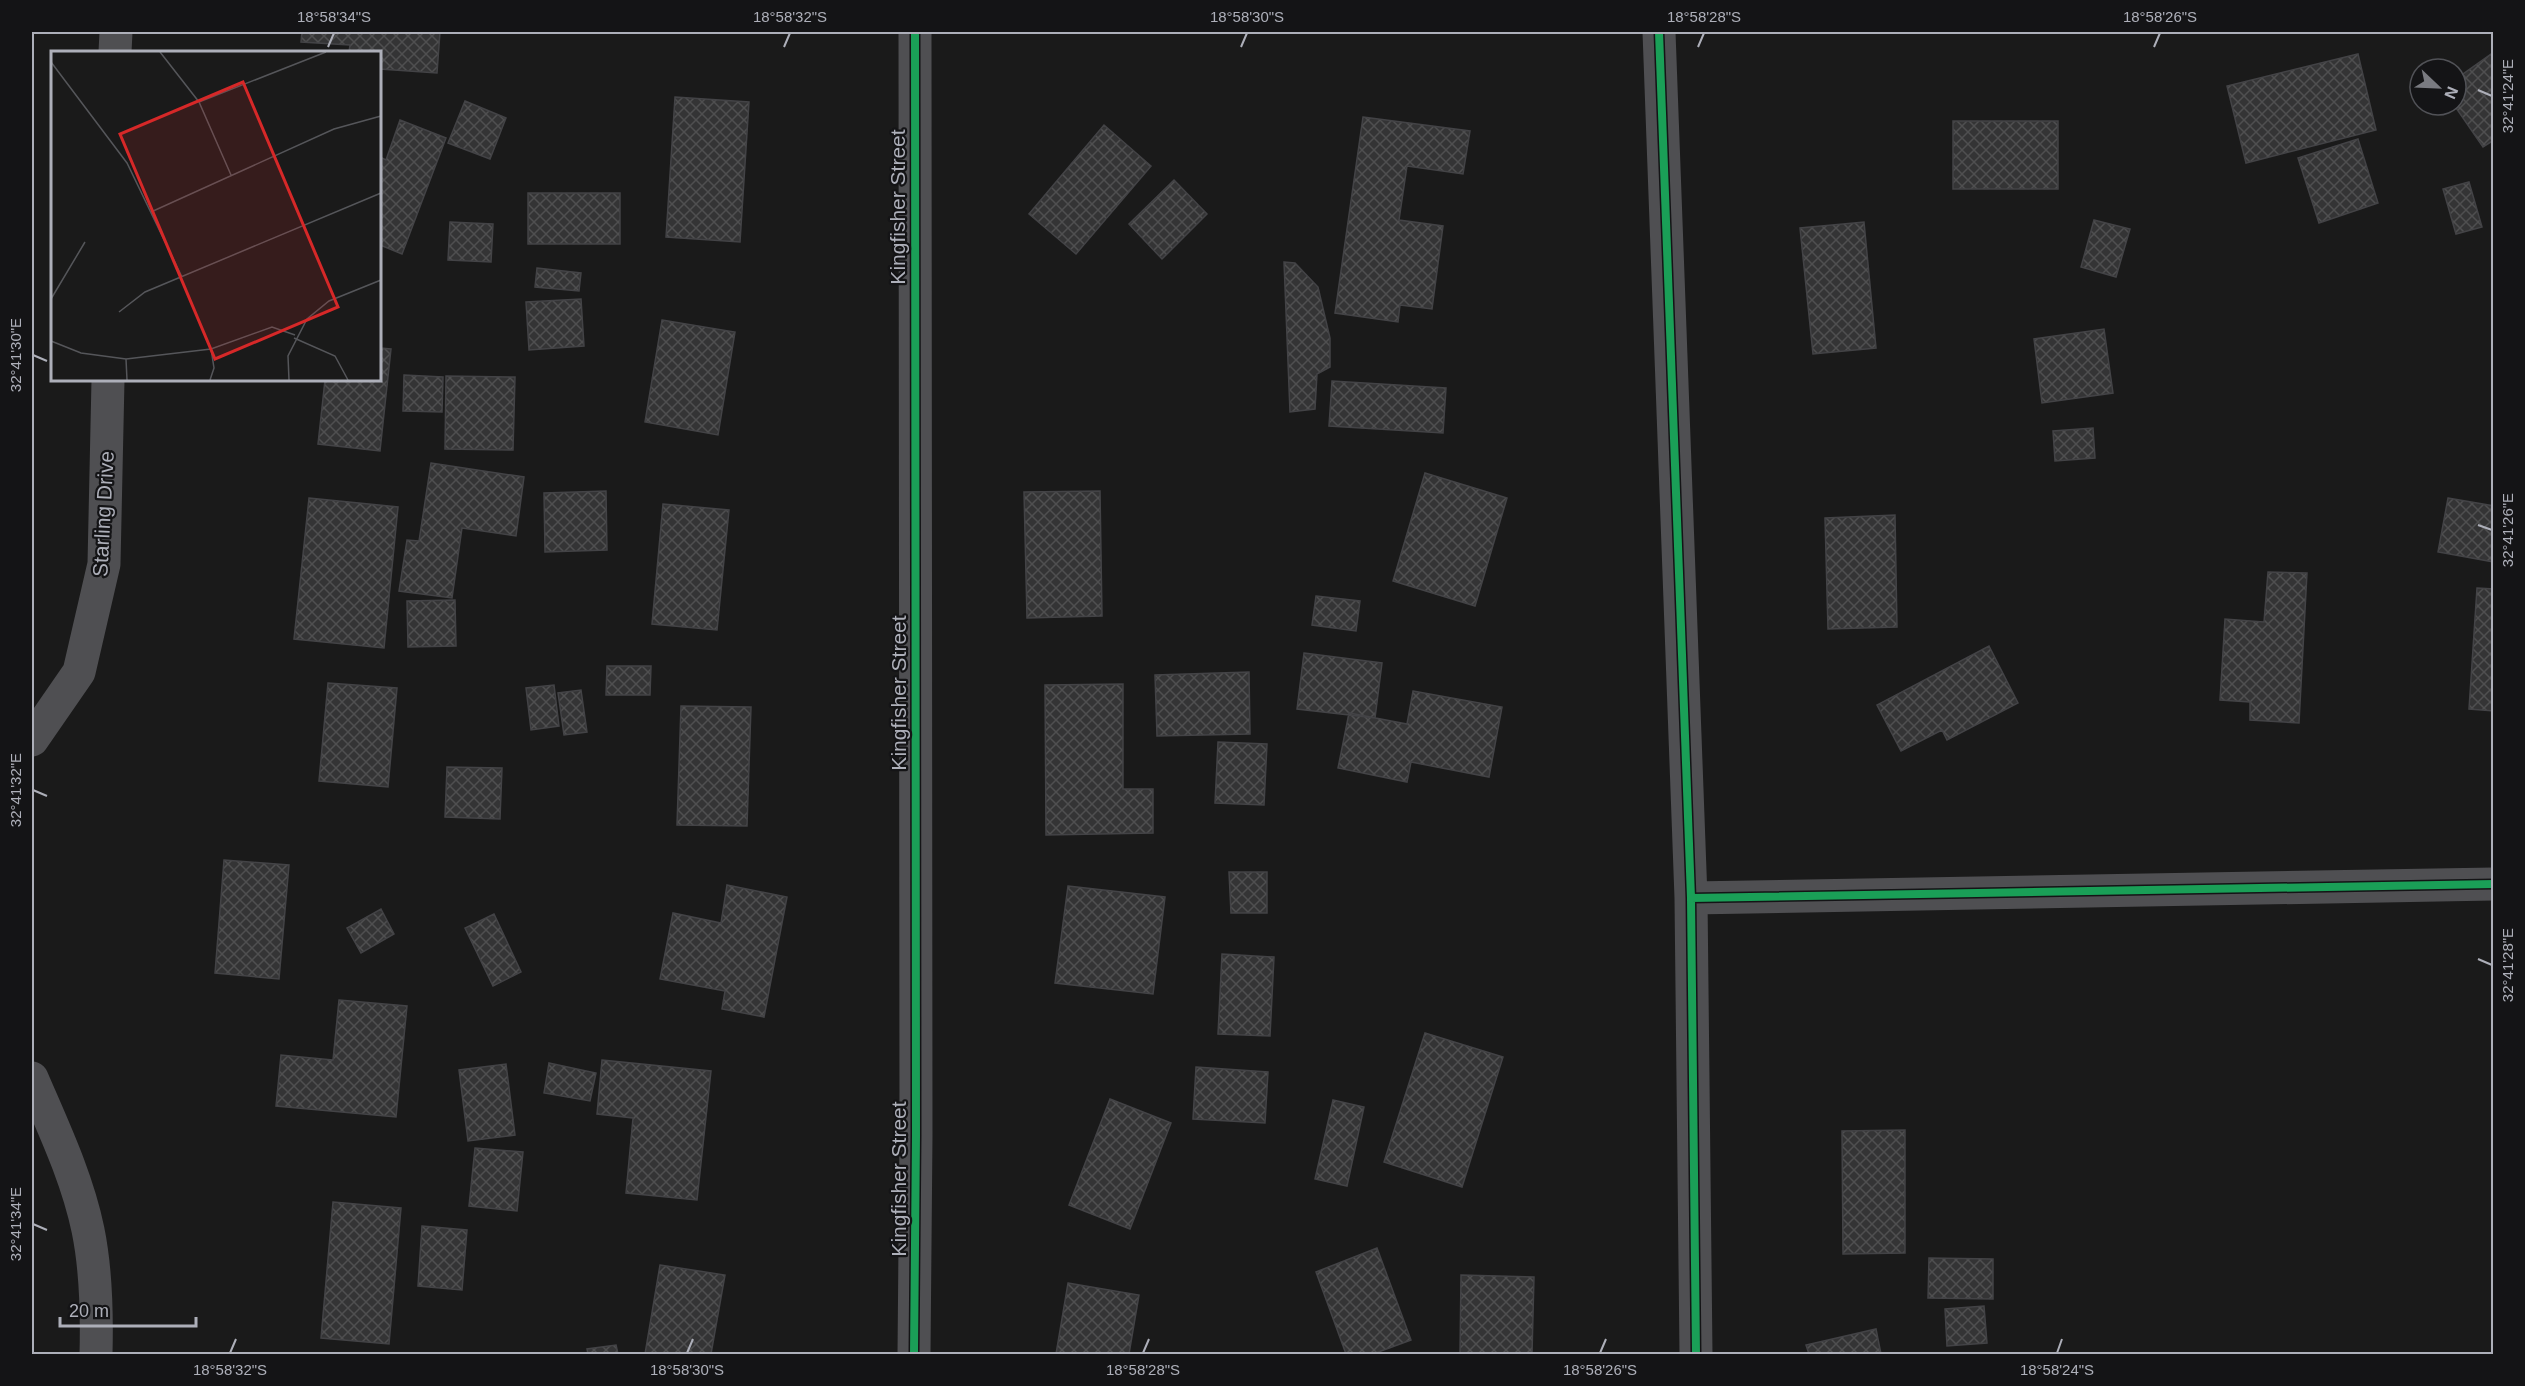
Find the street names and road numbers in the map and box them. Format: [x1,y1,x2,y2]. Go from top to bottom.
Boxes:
street label: Kingfisher Street [886,129,909,285]
street label: Starling Drive [88,450,118,578]
street label: Kingfisher Street [887,615,910,771]
street label: Kingfisher Street [887,1101,910,1257]

